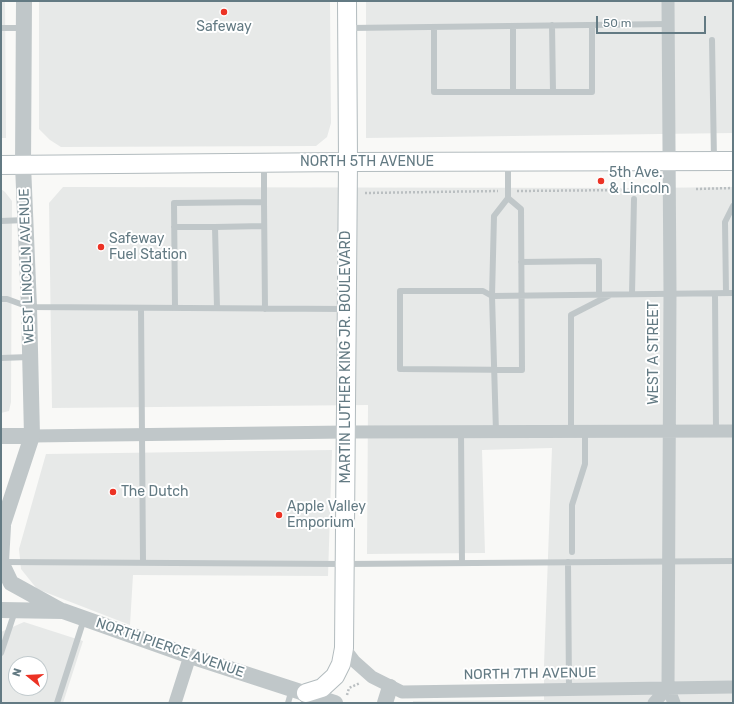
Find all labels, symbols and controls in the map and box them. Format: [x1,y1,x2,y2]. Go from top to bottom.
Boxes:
marker: Safeway [219,7,229,17]
scale bar [598,8,708,34]
text: 50 m [603,16,631,30]
place label: Safeway [196,19,252,35]
street label: NORTH 5TH AVENUE [300,154,434,170]
place label: 5th Ave. & Lincoln [609,165,670,198]
marker: 5th Ave. & Lincoln [596,176,606,186]
street label: WEST LINCOLN AVENUE [16,188,38,344]
place label: Safeway Fuel Station [109,231,187,264]
street label: MARTIN LUTHER KING JR. BOULEVARD [338,231,354,483]
marker: Safeway Fuel Station [96,242,106,252]
street label: WEST A STREET [646,301,662,405]
place label: The Dutch [121,484,188,500]
marker: The Dutch [108,487,118,497]
place label: Apple Valley Emporium [287,499,366,532]
marker: Apple Valley Emporium [274,510,284,520]
street label: NORTH PIERCE AVENUE [94,615,246,681]
north arrow [8,656,48,696]
street label: NORTH 7TH AVENUE [463,664,597,684]
text: N [10,667,24,678]

